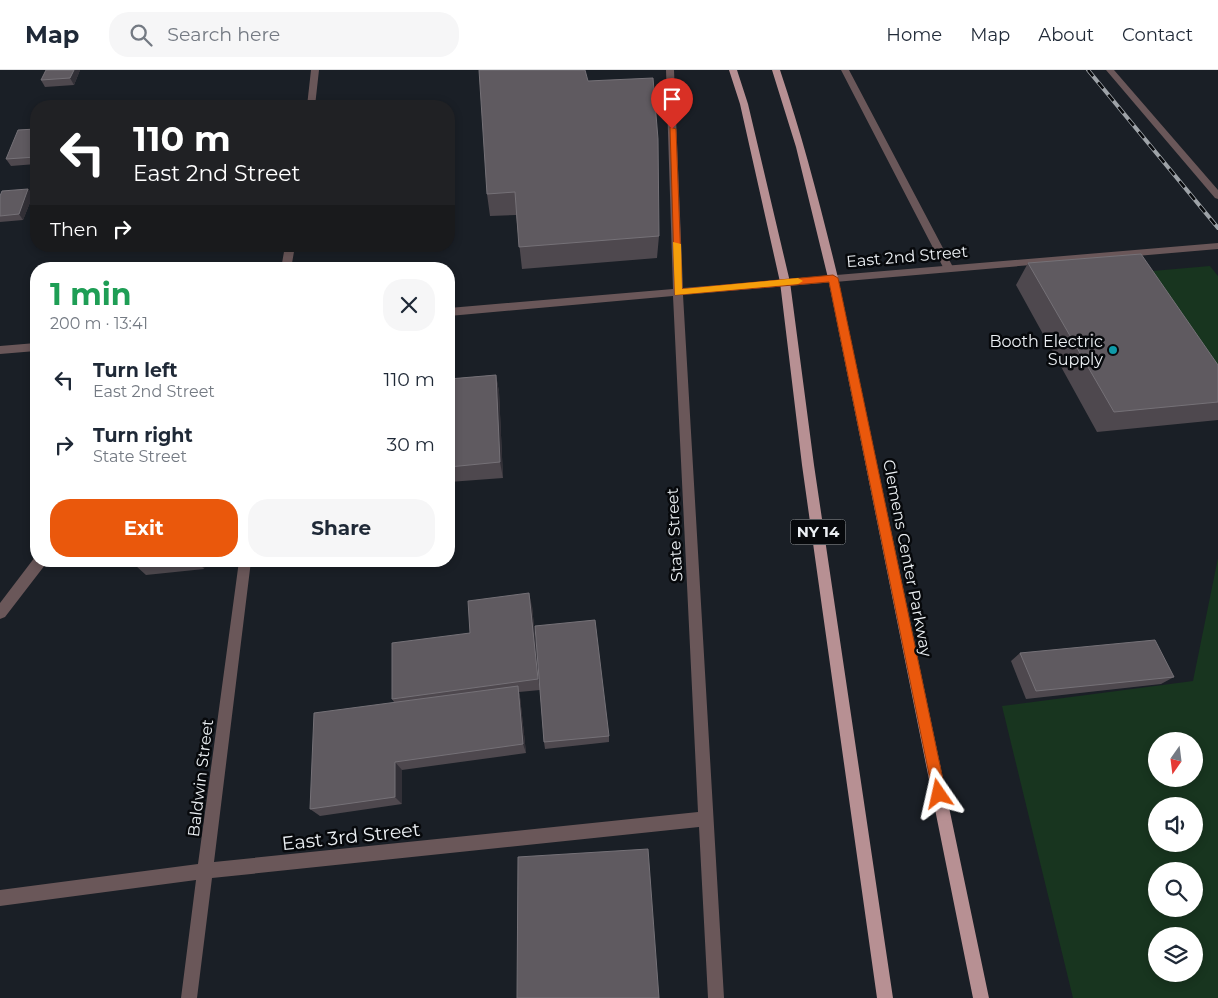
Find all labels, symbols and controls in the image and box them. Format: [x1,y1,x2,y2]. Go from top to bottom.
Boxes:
search box [109,12,459,57]
text: Map [25,20,79,49]
icon: search [127,21,155,49]
text: Search here [167,23,280,46]
text: Home [886,24,942,46]
text: Map [970,24,1010,46]
text: About [1038,24,1094,46]
text: Contact [1122,24,1193,46]
pin [651,78,693,129]
icon: arrive [658,85,686,113]
text: 110 m [133,117,231,160]
icon: left [50,120,115,185]
text: East 2nd Street [133,160,301,187]
icon: right [108,215,136,243]
text: Then [50,218,98,241]
street label: East 2nd Street [846,242,969,271]
text: 1 min [50,276,131,313]
button: close [383,279,435,331]
text: 200 m · 13:41 [50,314,148,333]
place label: Booth Electric Supply [989,332,1103,369]
marker: Booth Electric Supply [1107,344,1119,356]
text: Turn left [93,359,178,382]
icon: left [50,366,78,394]
text: 110 m [384,368,435,391]
text: East 2nd Street [93,382,215,401]
text: Turn right [93,424,193,447]
icon: right [50,431,78,459]
text: 30 m [387,433,435,456]
text: State Street [93,447,187,466]
street label: Clemens Center Parkway [879,458,936,659]
street label: State Street [663,487,686,582]
button: Exit [50,499,238,557]
button: Share [248,499,435,557]
road number: NY 14 [790,520,846,544]
street label: Baldwin Street [184,718,217,838]
north arrow [1148,732,1202,788]
map controls [1148,732,1203,982]
position arrow [912,767,964,819]
button: sound [1148,797,1203,852]
street label: East 3rd Street [281,818,422,855]
button: search [1148,862,1203,917]
button: layers [1148,927,1203,982]

